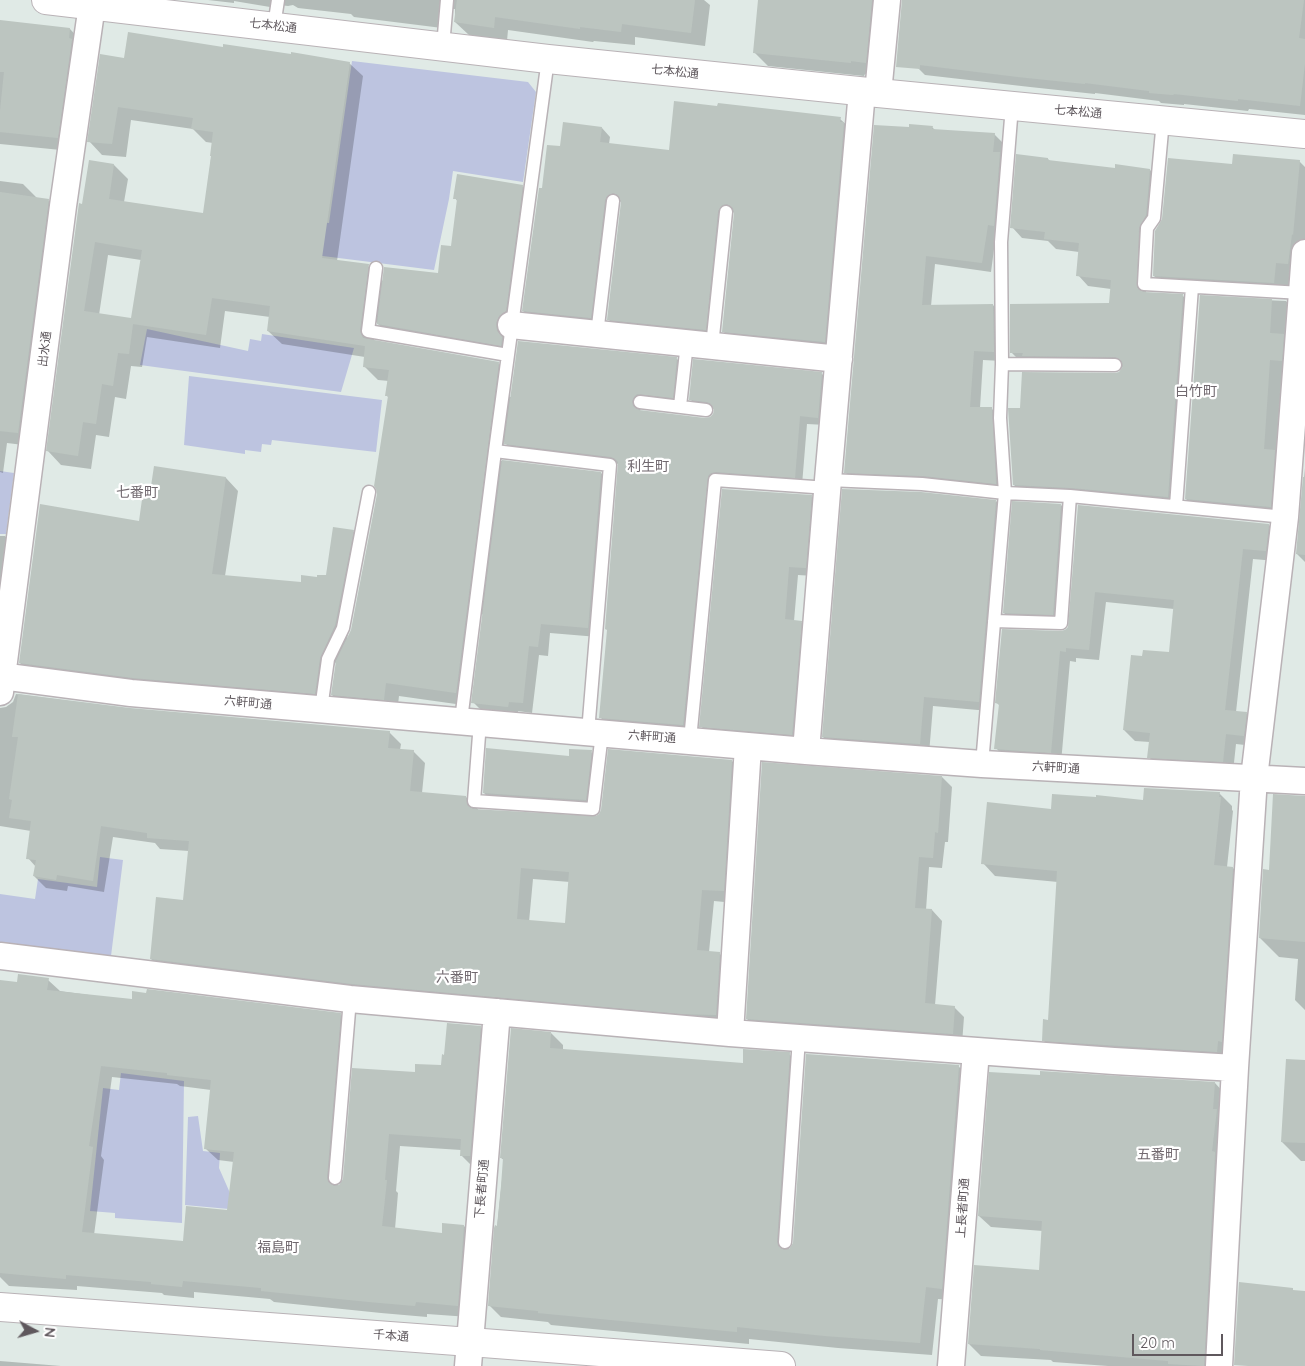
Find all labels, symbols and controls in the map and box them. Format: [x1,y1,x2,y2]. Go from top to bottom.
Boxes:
street label: 七本松通 [248,16,298,36]
street label: 七本松通 [650,62,700,82]
street label: 七本松通 [1053,103,1103,121]
street label: 出水通 [36,330,54,368]
district label: 白竹町 [1175,384,1217,400]
district label: 利生町 [627,459,669,475]
district label: 七番町 [116,485,158,501]
street label: 六軒町通 [223,694,273,712]
street label: 六軒町通 [628,728,676,746]
street label: 六軒町通 [1032,760,1080,776]
district label: 六番町 [436,970,478,986]
district label: 五番町 [1137,1147,1179,1163]
street label: 下長者町通 [472,1158,492,1220]
street label: 上長者町通 [954,1178,972,1238]
district label: 福島町 [257,1240,299,1256]
north arrow [10,1306,60,1356]
scale bar [1135,1324,1226,1356]
text: N [40,1326,59,1339]
street label: 千本通 [373,1328,409,1344]
text: 20 m [1140,1333,1175,1352]

